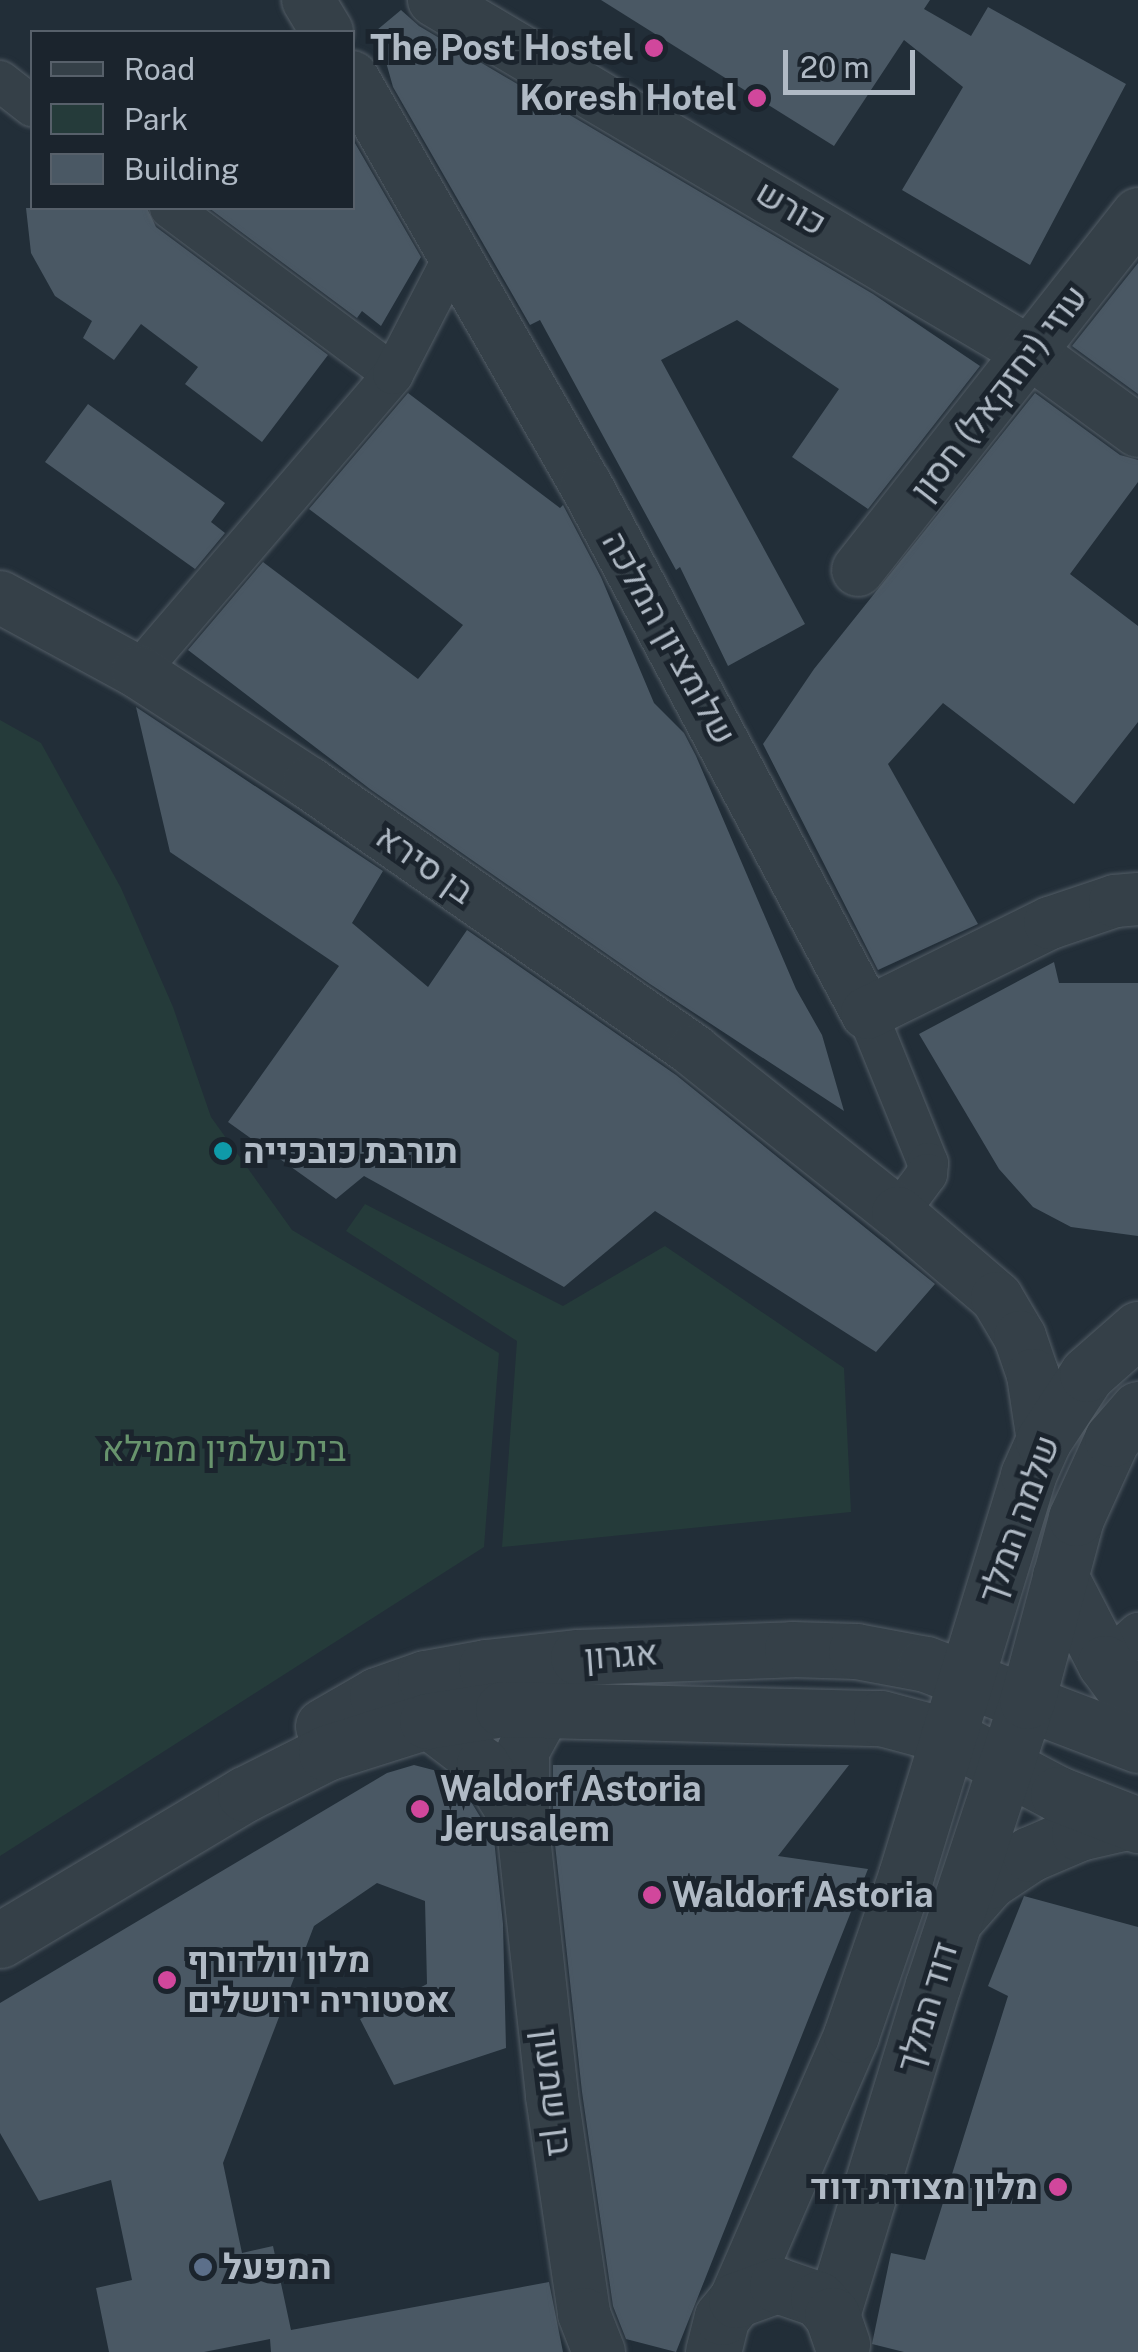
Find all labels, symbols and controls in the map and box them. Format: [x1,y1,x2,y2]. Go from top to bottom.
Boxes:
place label: The Post Hostel [370,27,634,69]
legend [30,30,355,210]
scale bar [788,30,920,92]
marker: The Post Hostel [643,37,665,59]
text: 20 m [800,49,869,85]
text: Road [124,51,195,87]
place label: Koresh Hotel [520,77,737,119]
marker: Koresh Hotel [746,87,768,109]
text: Park [124,101,188,137]
text: Building [124,151,239,187]
street label: כורש [748,171,834,245]
street label: עוזי (יחזקאל) חסון [902,277,1096,509]
street label: שלומציון המלכה [593,524,745,752]
street label: בן סירא [368,815,482,913]
place label: תורבת כובכייה [243,1130,458,1172]
marker: תורבת כובכייה [212,1140,234,1162]
park label: בית עלמין ממילא [102,1428,346,1470]
street label: שלמה המלך [969,1430,1069,1608]
street label: אגרון [583,1631,659,1679]
place label: Waldorf Astoria Jerusalem [440,1768,702,1850]
marker: Waldorf Astoria Jerusalem [409,1798,431,1820]
place label: Waldorf Astoria [672,1874,934,1916]
marker: Waldorf Astoria [641,1884,663,1906]
street label: דוד המלך [887,1937,967,2077]
place label: מלון וולדורף אסטוריה ירושלים [187,1939,450,2021]
marker: מלון וולדורף אסטוריה ירושלים [156,1969,178,1991]
street label: בן שמעון [524,2026,582,2158]
place label: מלון מצודת דוד [810,2166,1038,2208]
marker: מלון מצודת דוד [1047,2176,1069,2198]
place label: המפעל [223,2246,332,2288]
marker: המפעל [192,2256,214,2278]

